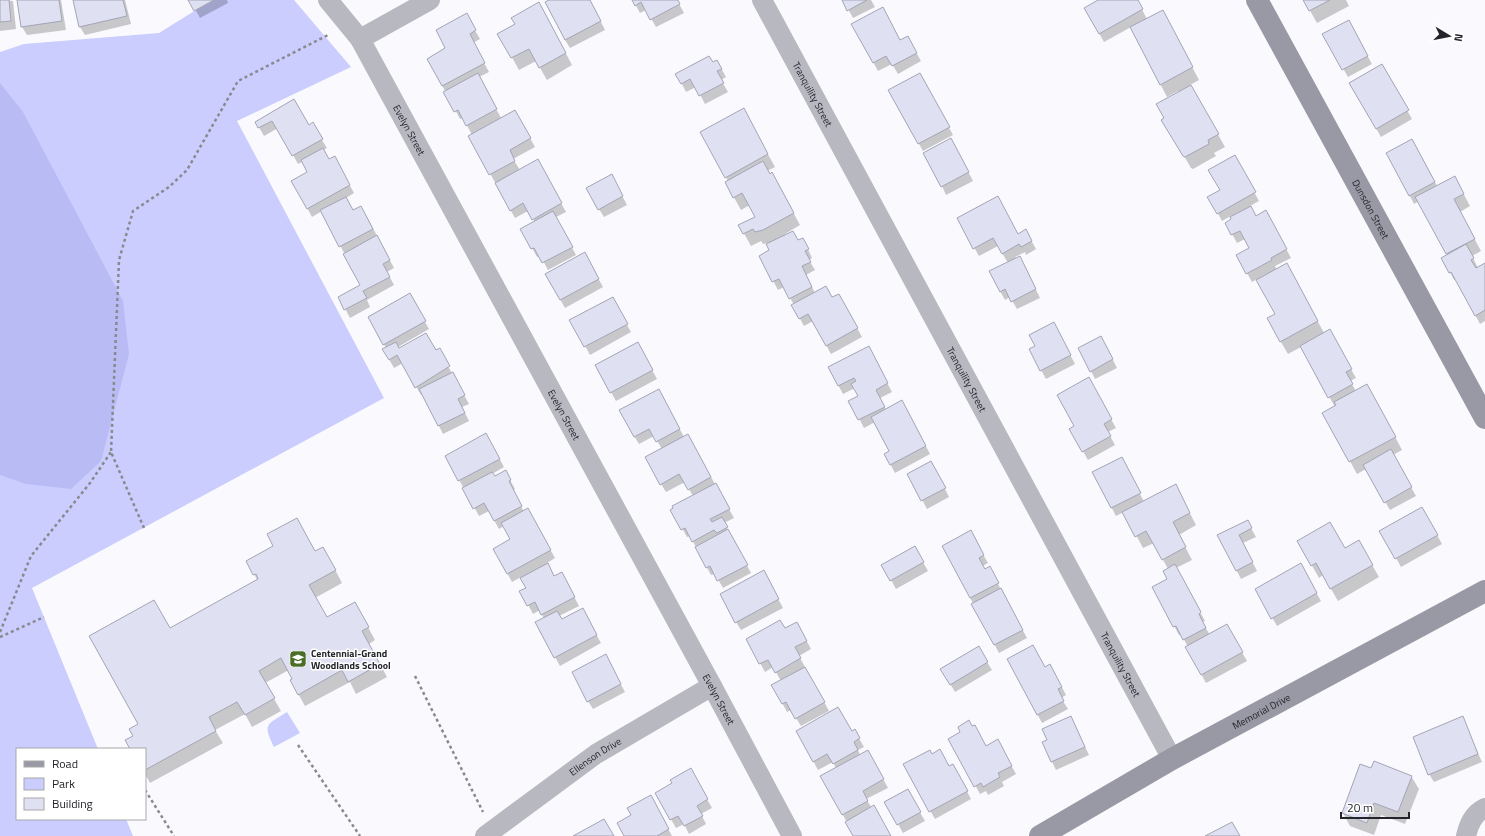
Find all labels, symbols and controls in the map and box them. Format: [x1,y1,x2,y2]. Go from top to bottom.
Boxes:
north arrow [1429,16,1469,56]
text: N [1450,33,1467,43]
street label: Tranquility Street [789,59,836,130]
street label: Evelyn Street [389,102,429,159]
street label: Dunsdon Street [1348,177,1393,242]
street label: Tranquility Street [943,344,990,415]
street label: Evelyn Street [544,387,584,443]
street label: Tranquility Street [1097,629,1144,700]
place label: Centennial-Grand Woodlands School [311,646,391,673]
school or university icon: Centennial-Grand Woodlands School [288,649,308,669]
street label: Evelyn Street [699,671,739,728]
street label: Memorial Drive [1230,690,1293,733]
street label: Ellenson Drive [566,734,624,779]
legend [16,748,146,820]
text: Road [52,754,78,773]
text: Park [52,774,75,793]
text: Building [52,794,93,813]
scale bar [1341,794,1409,820]
text: 20 m [1347,798,1373,817]

